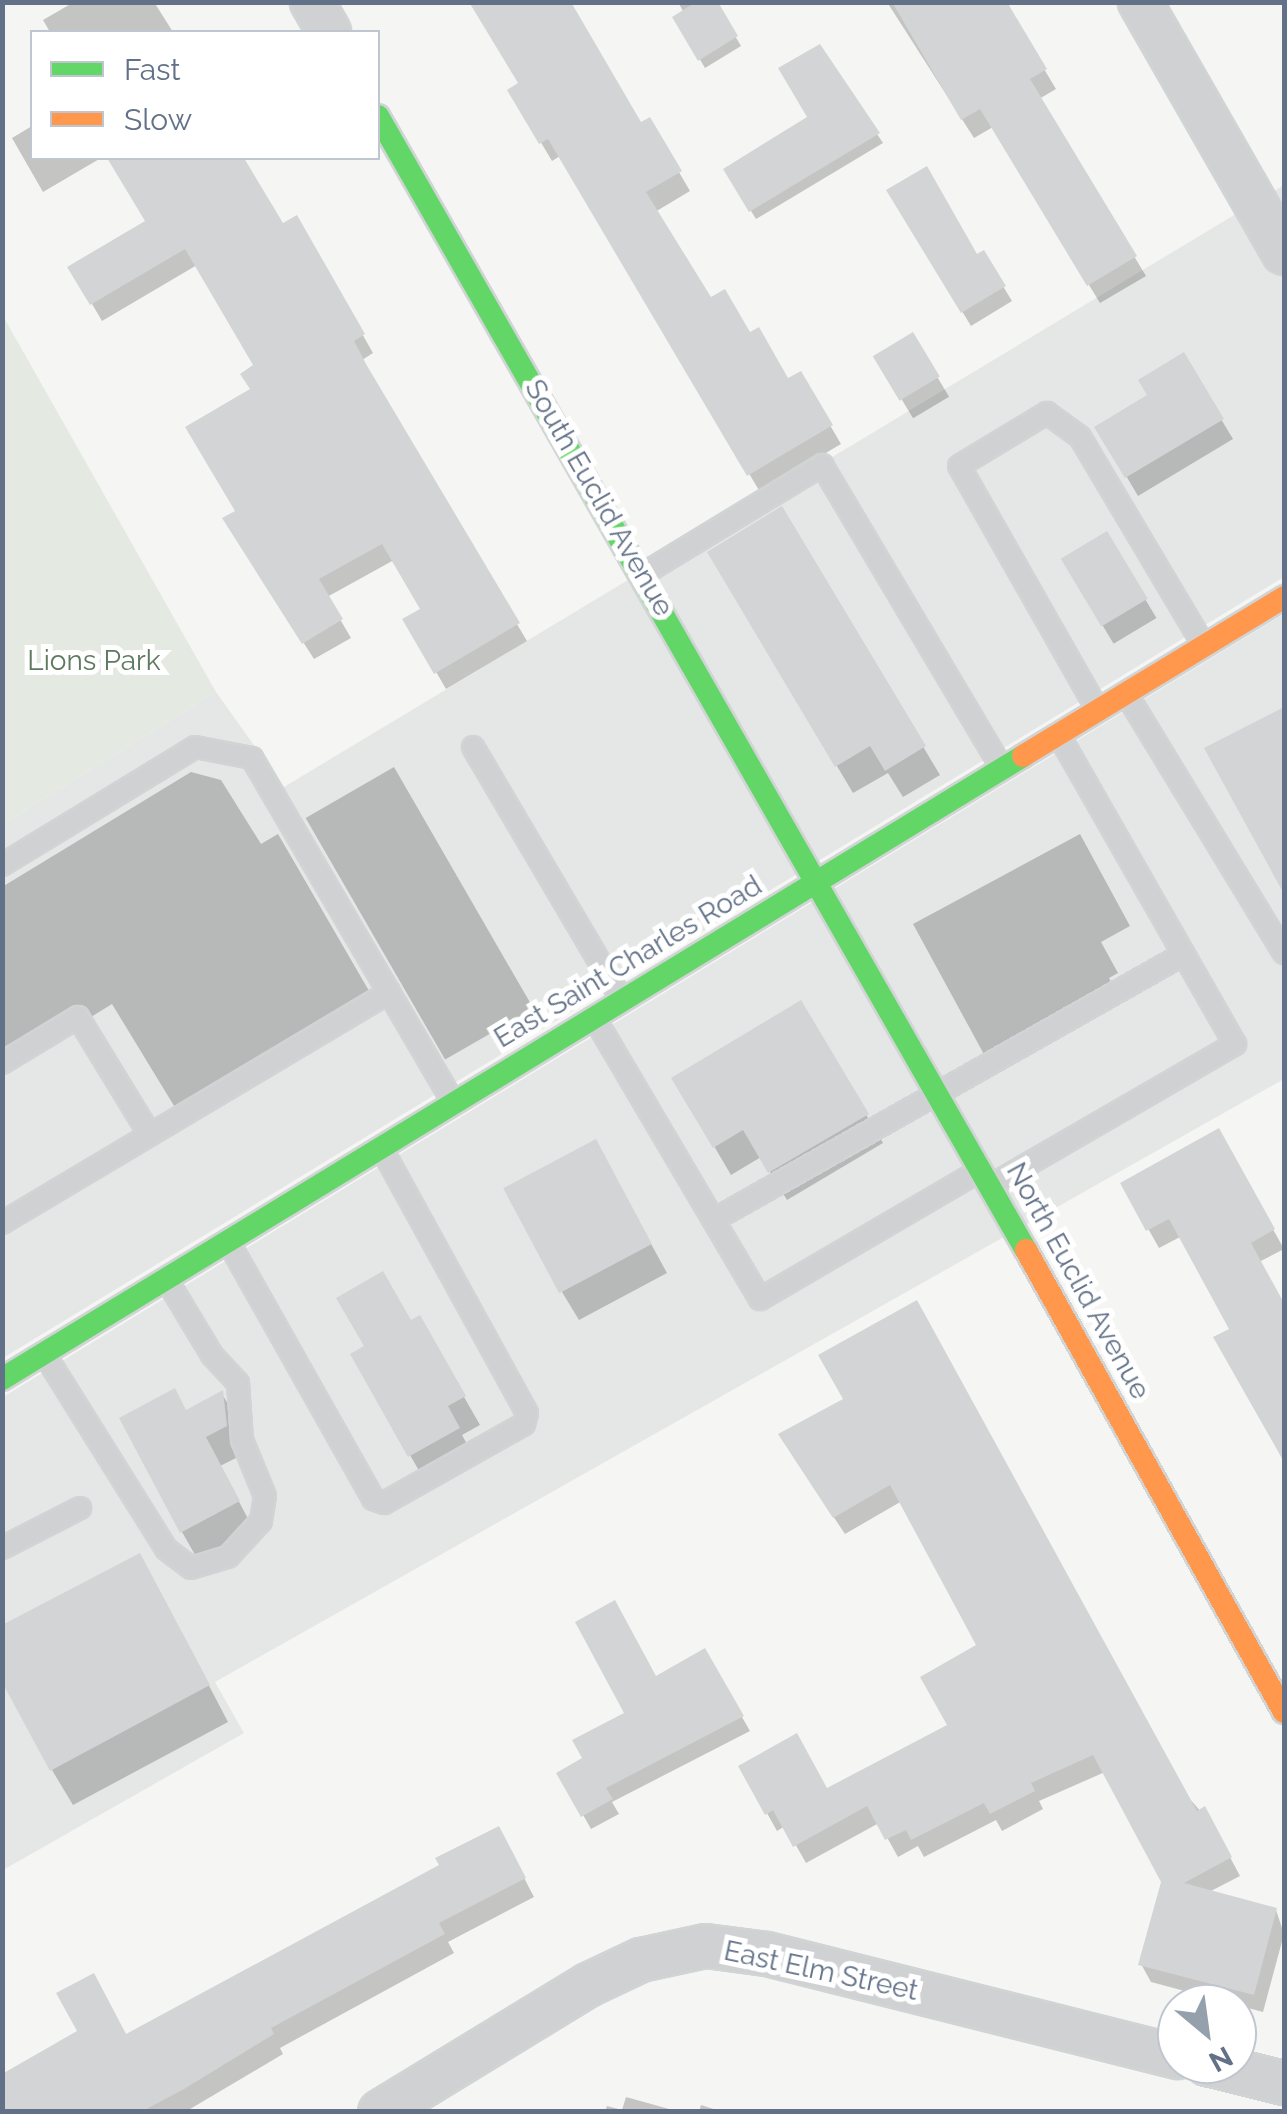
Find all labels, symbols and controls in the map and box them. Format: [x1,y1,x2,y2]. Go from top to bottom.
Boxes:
legend [30,30,380,160]
text: Fast [124,52,181,87]
text: Slow [124,102,192,137]
street label: South Euclid Avenue [517,373,681,623]
park label: Lions Park [27,644,161,678]
street label: East Saint Charles Road [488,869,768,1055]
street label: North Euclid Avenue [999,1157,1157,1405]
street label: East Elm Street [721,1934,921,2008]
north arrow [1157,1984,1257,2084]
text: N [1203,2039,1238,2079]

